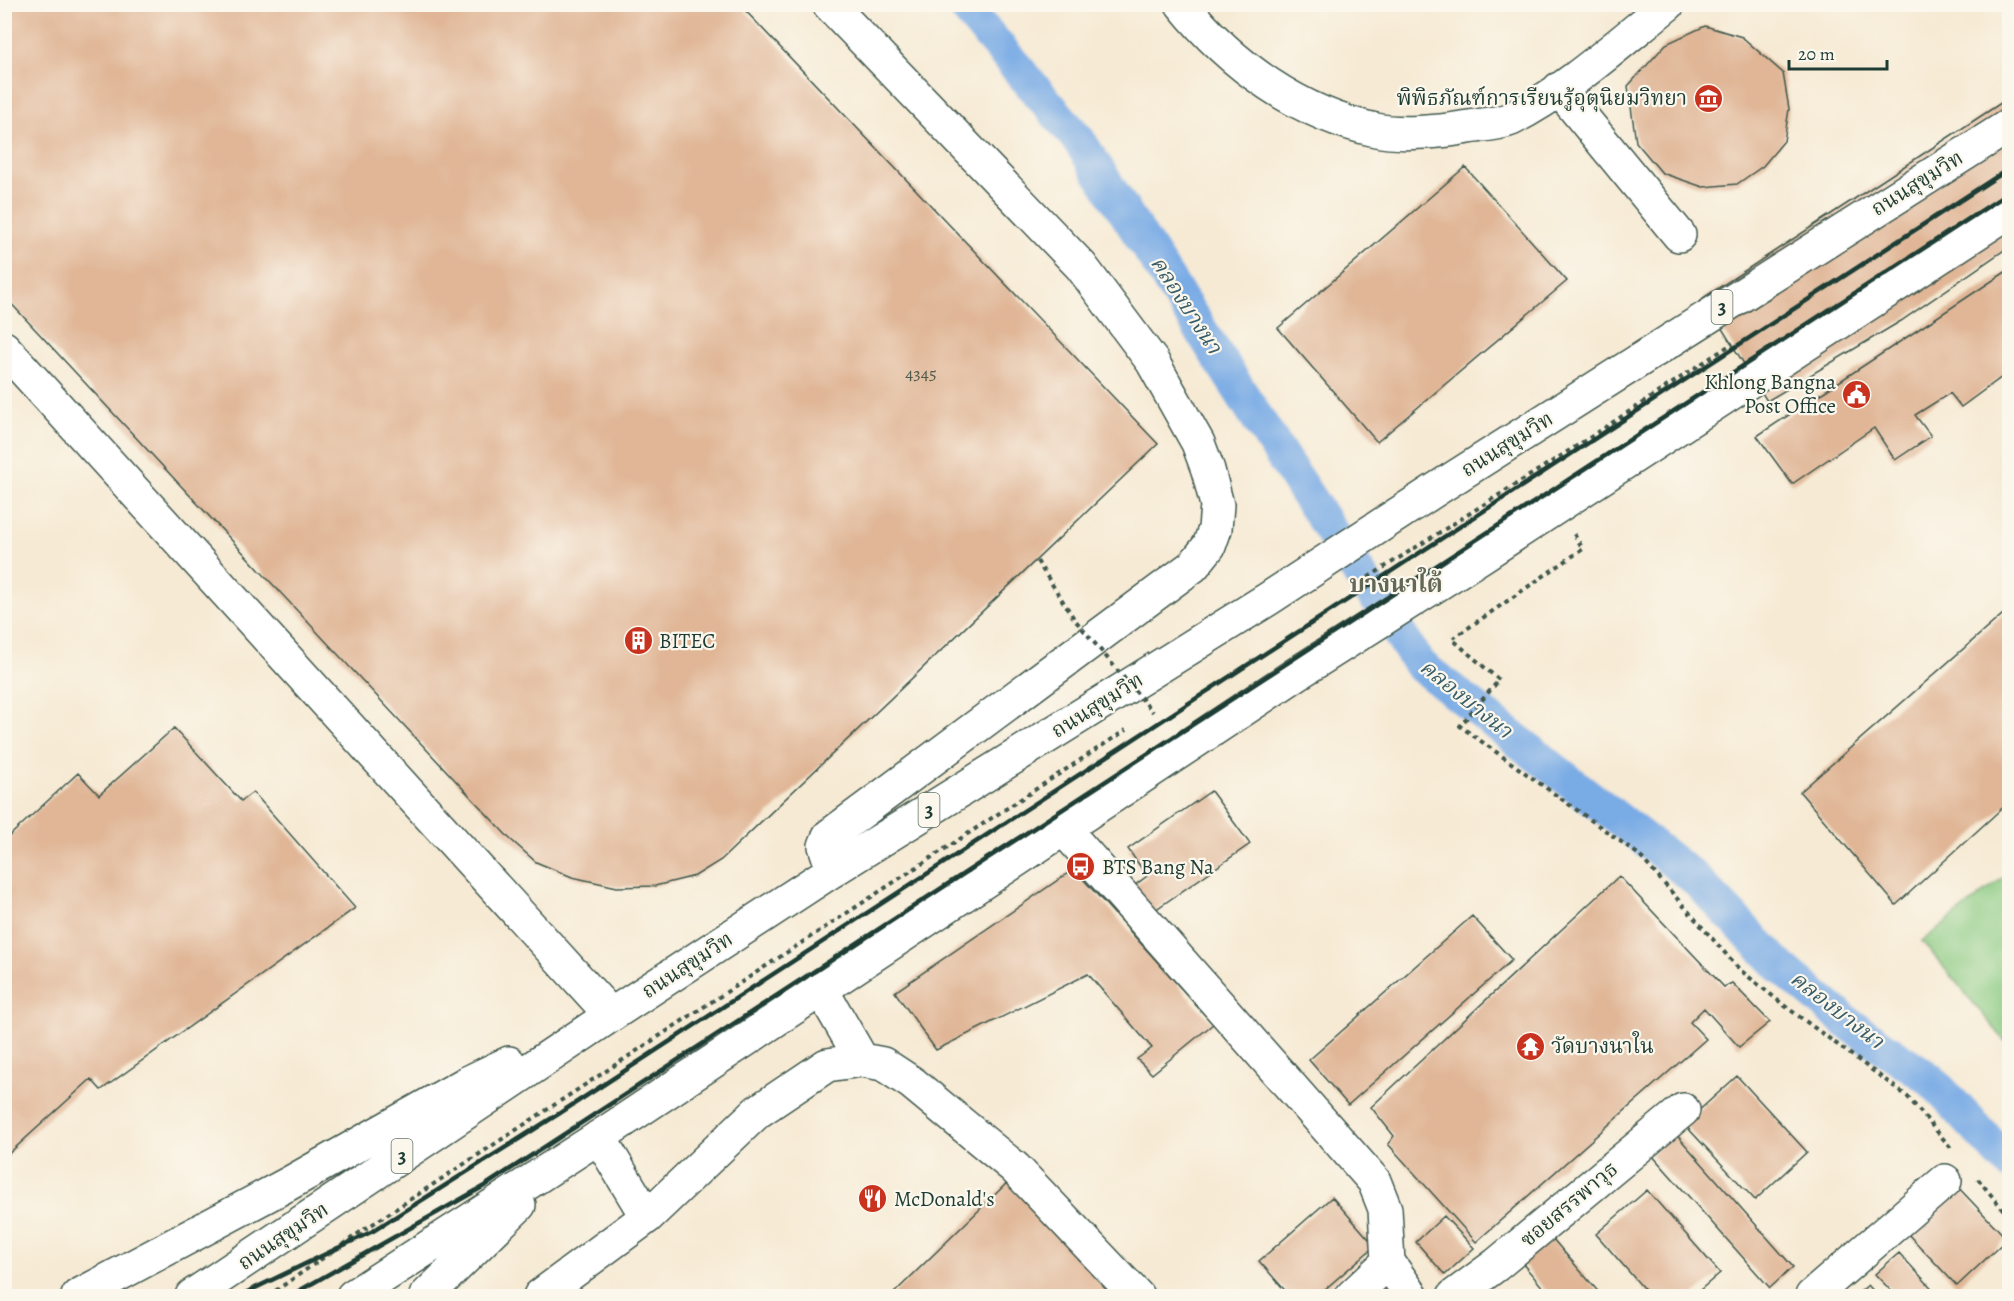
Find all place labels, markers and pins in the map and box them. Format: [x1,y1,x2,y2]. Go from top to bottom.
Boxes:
museum icon: พิพิธภัณฑ์การเรียนรู้อุตุนิยมวิทยา [1692,82,1724,114]
place label: พิพิธภัณฑ์การเรียนรู้อุตุนิยมวิทยา [1396,84,1687,112]
place label: Khlong Bangna Post Office [1704,368,1836,420]
public building icon: Khlong Bangna Post Office [1841,378,1873,410]
building icon: BITEC [622,625,654,657]
place label: BITEC [659,627,715,655]
bus stop icon: BTS Bang Na [1065,851,1097,883]
place label: BTS Bang Na [1102,853,1214,881]
temple icon: วัดบางนาใน [1514,1030,1546,1062]
place label: วัดบางนาใน [1551,1031,1654,1060]
restaurant icon: McDonald's [857,1183,889,1215]
place label: McDonald's [894,1185,995,1213]

